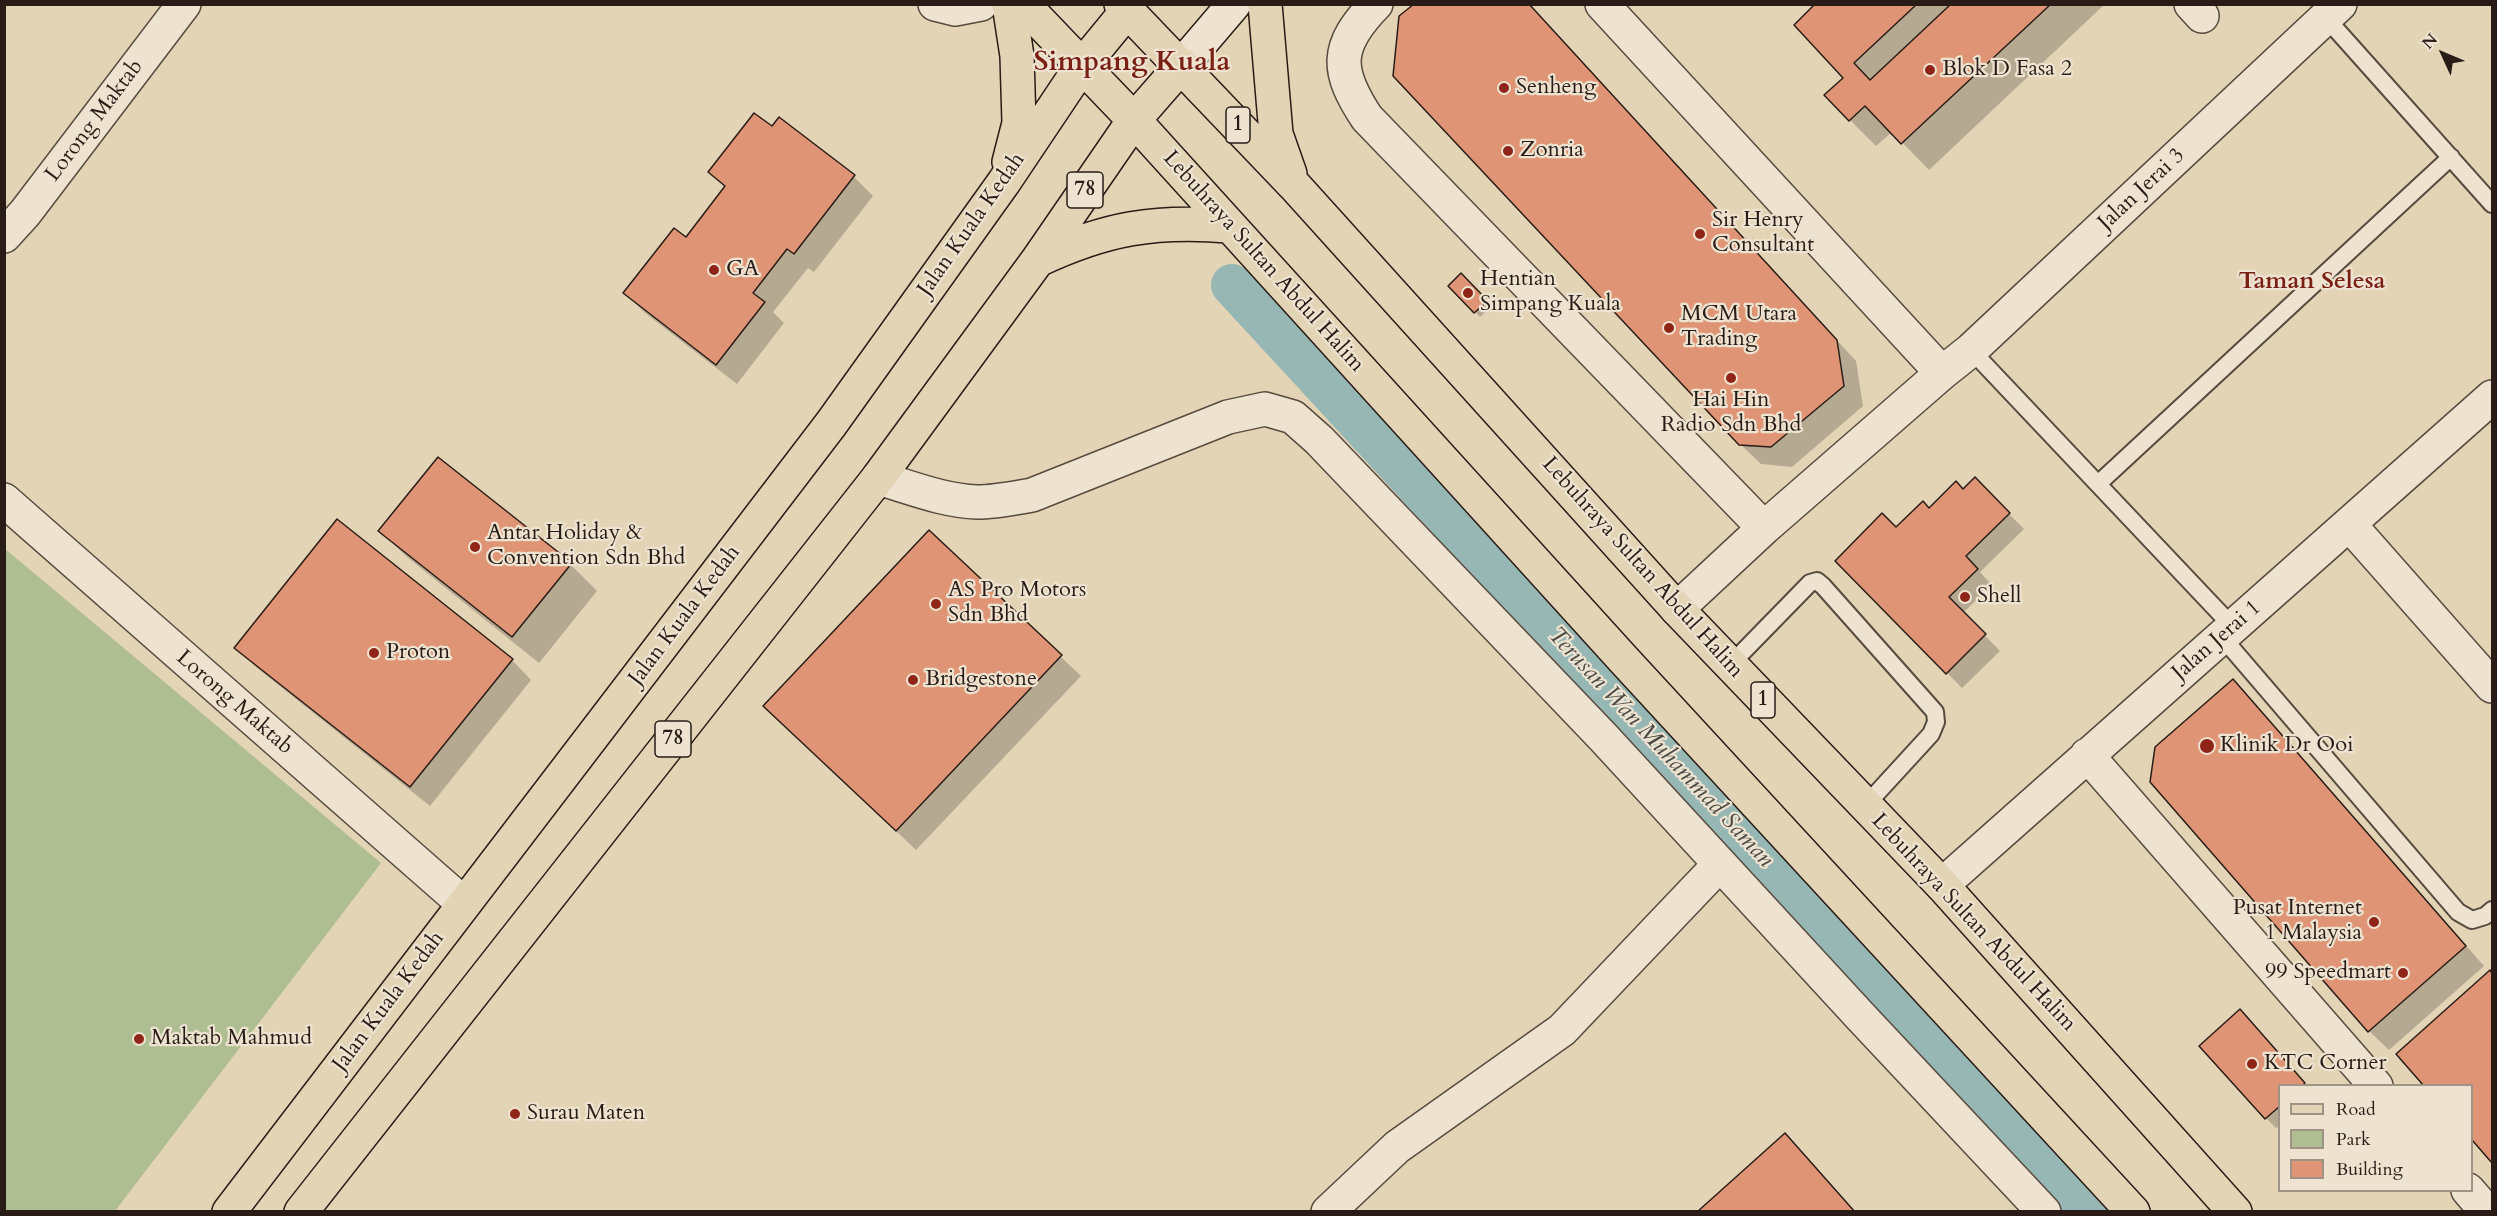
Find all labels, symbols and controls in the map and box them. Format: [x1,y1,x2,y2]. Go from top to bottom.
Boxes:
north arrow [2413,24,2473,84]
text: N [2417,29,2443,54]
district label: Simpang Kuala [1034,47,1230,81]
street label: Lorong Maktab [40,55,150,187]
place label: Blok D Fasa 2 [1942,57,2072,83]
marker: Blok D Fasa 2 [1923,63,1937,77]
place label: Senheng [1516,75,1596,101]
marker: Senheng [1497,81,1511,95]
road number: 1 [1226,107,1250,143]
place label: Zonria [1520,138,1584,164]
street label: Jalan Jerai 3 [2093,143,2191,237]
marker: Zonria [1501,144,1515,158]
street label: Lebuhraya Sultan Abdul Halim [1157,146,1369,378]
street label: Jalan Kuala Kedah [913,148,1031,302]
road number: 78 [1067,172,1103,208]
place label: Sir Henry Consultant [1712,208,1814,260]
marker: Sir Henry Consultant [1693,227,1707,241]
place label: GA [726,257,759,283]
marker: GA [707,263,721,277]
place label: Hentian Simpang Kuala [1480,267,1621,318]
district label: Taman Selesa [2239,268,2385,296]
marker: Hentian Simpang Kuala [1461,286,1475,300]
place label: MCM Utara Trading [1681,302,1797,354]
marker: MCM Utara Trading [1662,321,1676,335]
marker: Hai Hin Radio Sdn Bhd [1724,371,1738,385]
place label: Hai Hin Radio Sdn Bhd [1661,388,1801,440]
street label: Lebuhraya Sultan Abdul Halim [1536,452,1748,684]
place label: Antar Holiday & Convention Sdn Bhd [487,521,685,572]
marker: Antar Holiday & Convention Sdn Bhd [468,540,482,554]
street label: Jalan Kuala Kedah [624,541,746,691]
place label: AS Pro Motors Sdn Bhd [948,578,1086,630]
place label: Shell [1977,584,2021,610]
marker: Shell [1958,590,1972,604]
street label: Jalan Jerai 1 [2167,595,2267,687]
marker: AS Pro Motors Sdn Bhd [929,597,943,611]
water label: Terusan Wan Muhammad Saman [1541,622,1779,874]
place label: Proton [386,640,450,666]
street label: Lorong Maktab [170,645,298,761]
marker: Proton [367,646,381,660]
place label: Bridgestone [925,667,1037,693]
marker: Bridgestone [906,673,920,687]
road number: 1 [1751,682,1775,718]
road number: 78 [655,721,691,757]
place label: Klinik Dr Ooi [2220,733,2353,759]
marker: Klinik Dr Ooi [2198,737,2216,755]
street label: Lebuhraya Sultan Abdul Halim [1865,809,2081,1037]
place label: Pusat Internet 1 Malaysia [2233,896,2362,948]
marker: Pusat Internet 1 Malaysia [2367,915,2381,929]
street label: Jalan Kuala Kedah [328,927,450,1077]
place label: 99 Speedmart [2265,960,2391,986]
marker: 99 Speedmart [2396,966,2410,980]
place label: Maktab Mahmud [151,1026,312,1052]
marker: Maktab Mahmud [132,1032,146,1046]
place label: KTC Corner [2264,1051,2386,1077]
marker: KTC Corner [2245,1057,2259,1071]
legend [2278,1084,2473,1192]
text: Road [2336,1097,2376,1122]
place label: Surau Maten [527,1101,645,1127]
marker: Surau Maten [508,1107,522,1121]
text: Park [2336,1127,2371,1152]
text: Building [2336,1157,2403,1182]

